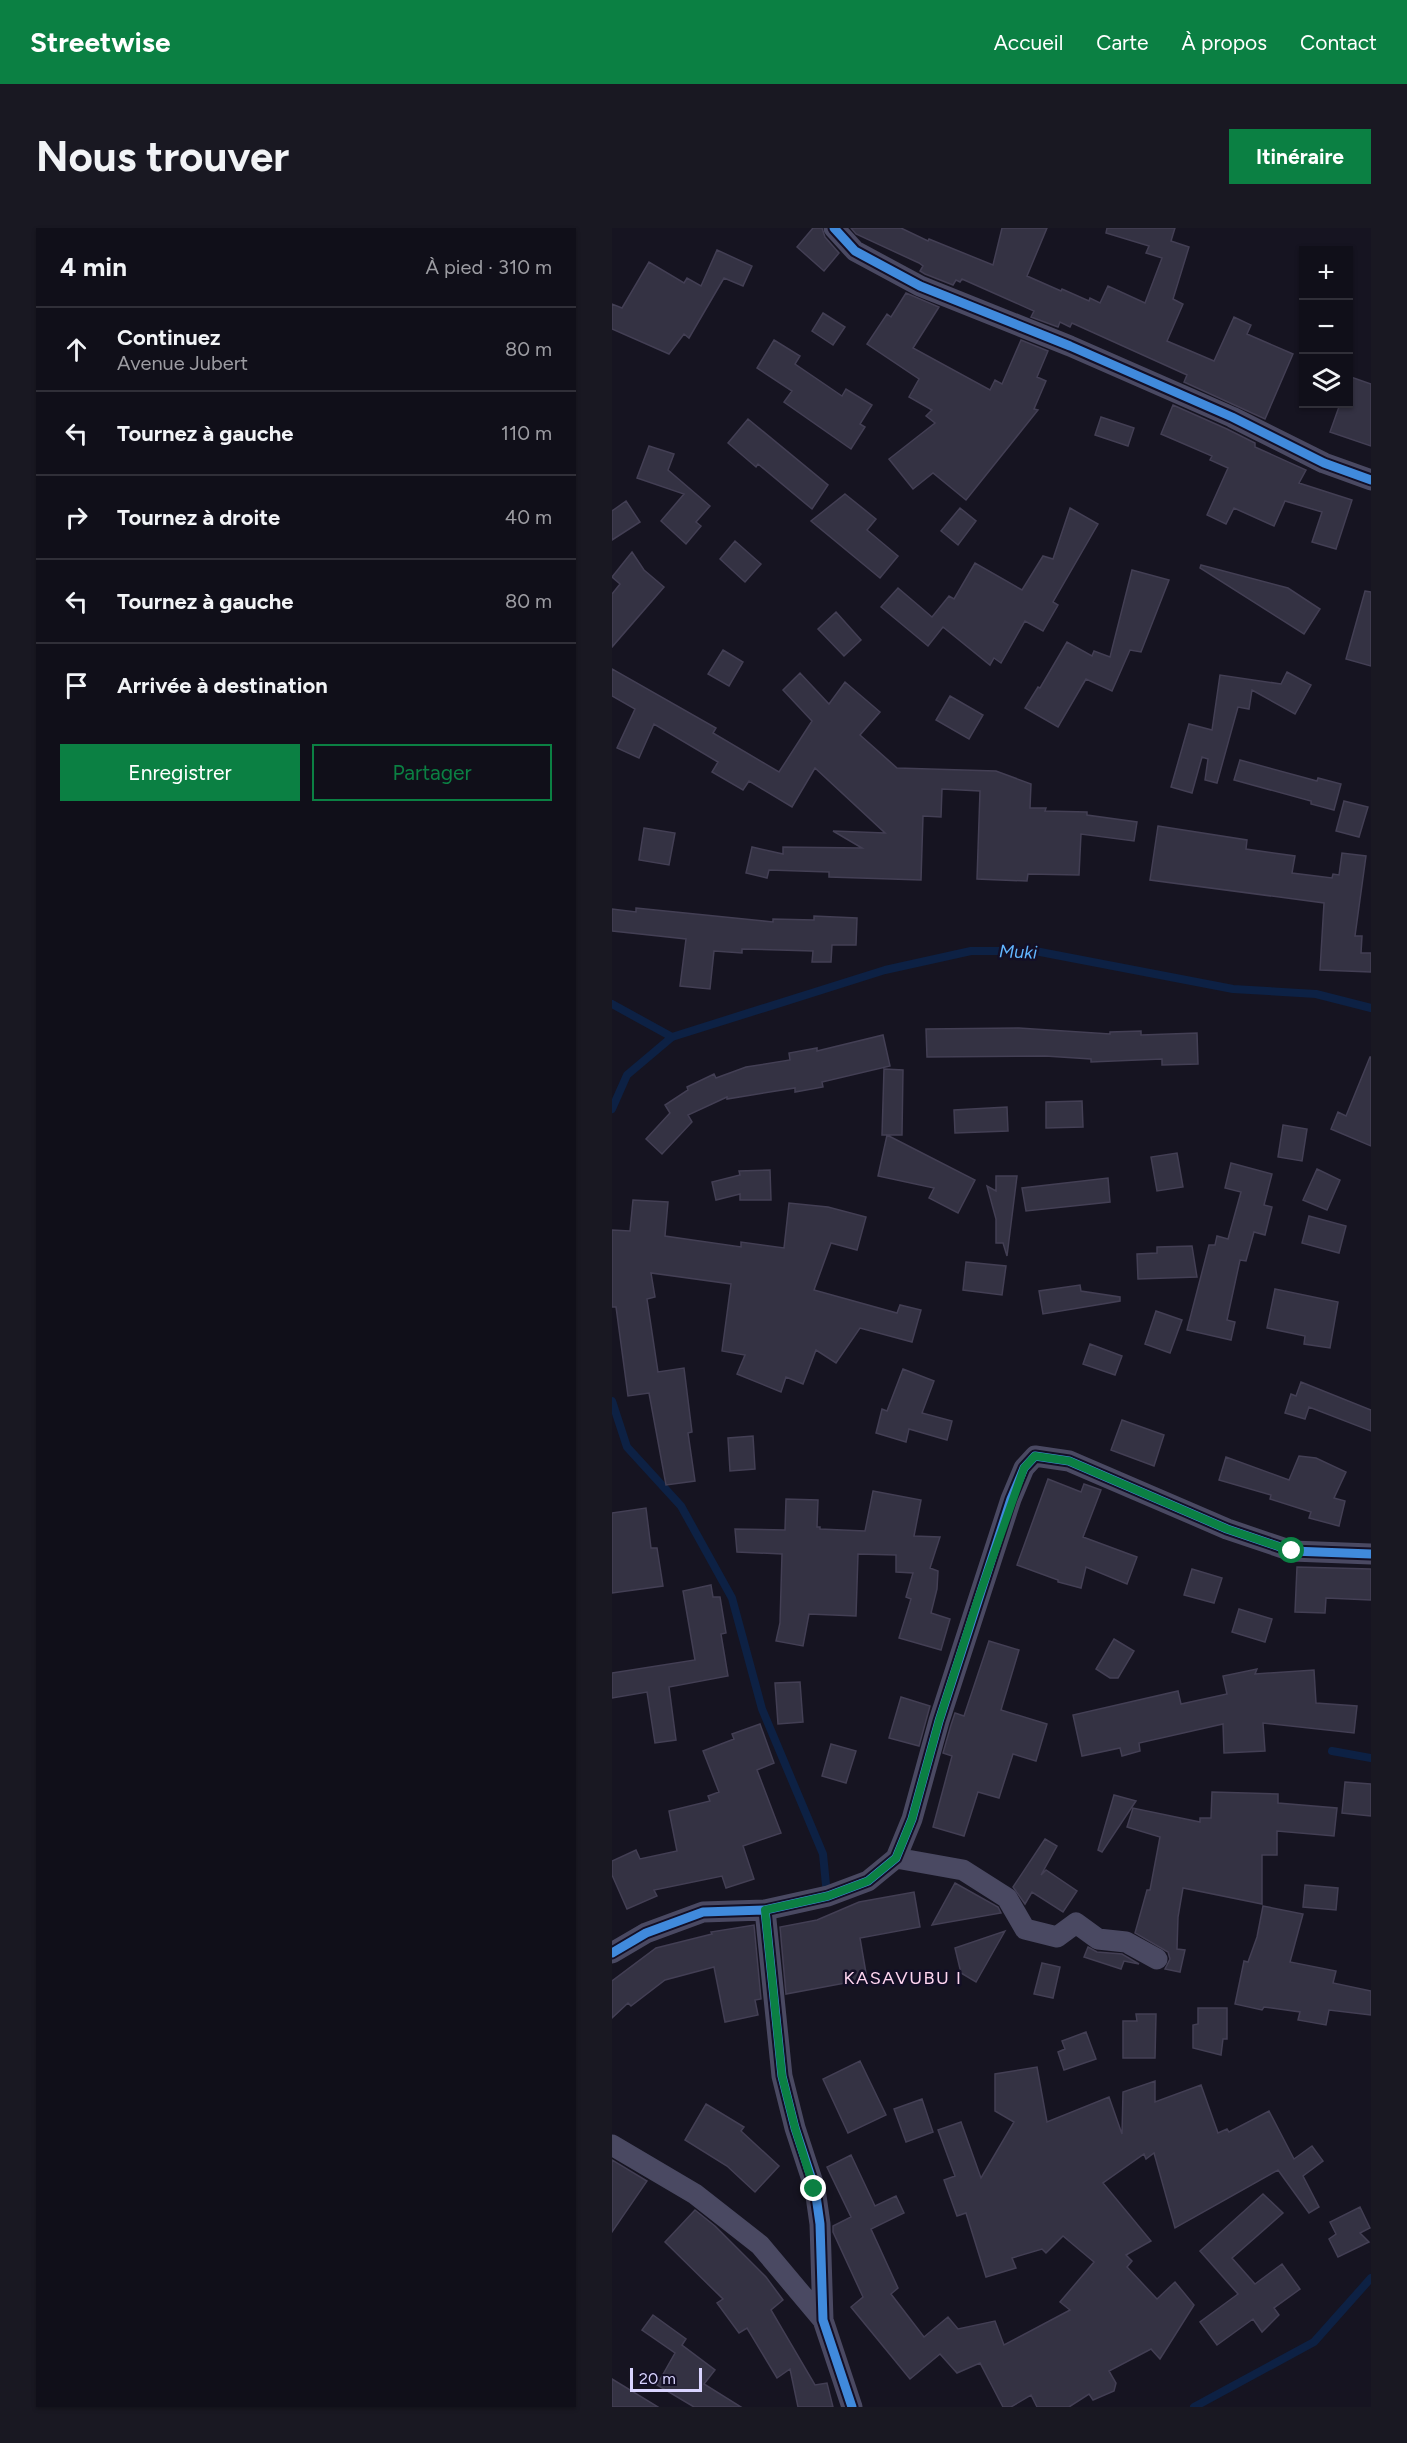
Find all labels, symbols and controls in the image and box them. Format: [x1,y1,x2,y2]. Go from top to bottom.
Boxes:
text: Streetwise [30,25,170,59]
text: Accueil [994,30,1063,55]
text: Carte [1096,30,1149,55]
text: À propos [1182,30,1267,55]
text: Contact [1300,30,1377,55]
button: Itinéraire [1229,129,1371,184]
text: Nous trouver [36,131,289,182]
map controls [1299,246,1353,408]
button: + [1299,246,1353,300]
text: 4 min [60,251,127,283]
text: À pied · 310 m [426,255,552,279]
button: − [1299,300,1353,354]
text: Continuez [117,324,221,351]
icon: ahead [60,333,93,366]
text: 80 m [505,337,552,361]
text: Avenue Jubert [117,351,248,375]
button: layers [1299,354,1353,408]
icon: left [60,417,93,450]
text: Tournez à gauche [117,420,293,447]
text: 110 m [501,421,552,445]
icon: right [60,501,93,534]
text: Tournez à droite [117,504,280,531]
text: 40 m [505,505,552,529]
icon: left [60,585,93,618]
text: Tournez à gauche [117,588,293,615]
text: 80 m [505,589,552,613]
icon: arrive [60,669,93,702]
text: Arrivée à destination [117,672,328,699]
button: Enregistrer [60,744,300,801]
button: Partager [312,744,552,801]
water label: Muki [999,940,1038,964]
route start [1278,1537,1304,1563]
district label: KASAVUBU I [844,1967,962,1989]
route end [800,2175,826,2201]
scale bar [630,2365,702,2392]
text: 20 m [639,2369,676,2388]

